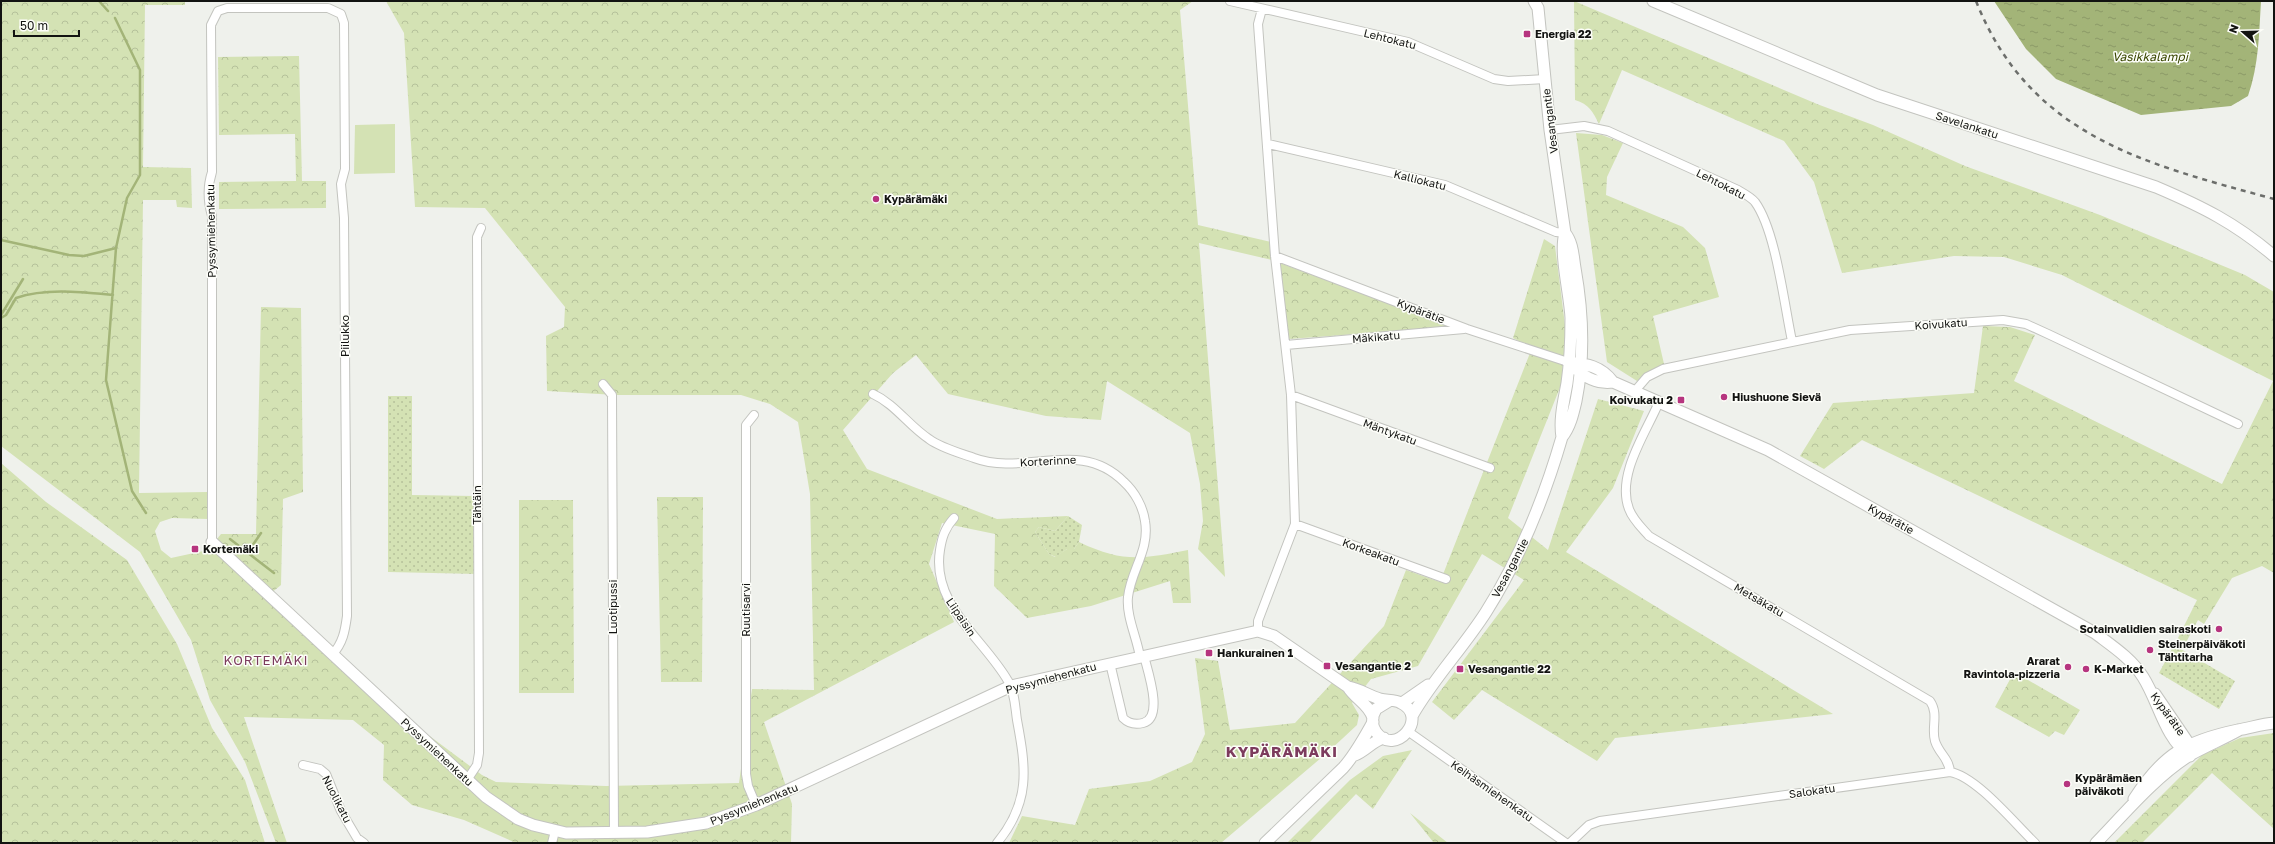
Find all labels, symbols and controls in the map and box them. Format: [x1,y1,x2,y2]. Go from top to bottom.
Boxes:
scale bar [14,12,79,38]
north arrow [2223,12,2263,52]
text: 50 m [20,18,48,33]
text: N [2226,22,2241,35]
street label: Lehtokatu [1363,26,1418,51]
place label: Energia 22 [1535,27,1592,40]
marker: Energia 22 [1522,29,1532,39]
water label: Vasikkalampi [2112,49,2190,64]
street label: Vesangantie [1539,88,1560,154]
street label: Savelankatu [1934,108,2000,141]
street label: Lehtokatu [1694,166,1748,201]
street label: Kalliokatu [1393,167,1448,192]
street label: Pyssymiehenkatu [203,184,218,278]
place label: Kypärämäki [884,192,947,205]
marker: Kypärämäki [871,194,881,204]
street label: Kypärätie [1395,295,1447,326]
street label: Piilukko [338,315,351,357]
street label: Koivukatu [1914,315,1968,332]
street label: Mäkikatu [1351,328,1400,345]
place label: Hiushuone Sievä [1732,390,1821,403]
marker: Hiushuone Sievä [1719,392,1729,402]
place label: Koivukatu 2 [1609,393,1673,406]
marker: Koivukatu 2 [1676,395,1686,405]
street label: Mäntykatu [1361,416,1419,447]
street label: Korterinne [1019,453,1076,468]
street label: Tähtäin [470,485,483,525]
street label: Kypärätie [1866,501,1916,536]
street label: Korkeakatu [1341,535,1402,568]
street label: Vesangantie [1488,536,1531,600]
place label: Kortemäki [203,542,258,555]
marker: Kortemäki [190,544,200,554]
street label: Luotipussi [606,580,619,634]
street label: Metsäkatu [1732,580,1787,619]
street label: Ruutisarvi [739,583,752,637]
street label: Liipaisin [944,595,979,638]
place label: Sotainvalidien sairaskoti [2079,622,2211,635]
marker: Sotainvalidien sairaskoti [2214,624,2224,634]
place label: Steinerpäiväkoti Tähtitarha [2158,637,2245,663]
marker: Steinerpäiväkoti Tähtitarha [2145,645,2155,655]
place label: Hankurainen 1 [1217,646,1293,659]
marker: Hankurainen 1 [1204,648,1214,658]
district label: KORTEMÄKI [224,652,308,668]
place label: Ararat Ravintola-pizzeria [1964,654,2061,680]
street label: Pyssymiehenkatu [1004,659,1098,696]
place label: Vesangantie 2 [1335,659,1411,672]
marker: Vesangantie 2 [1322,661,1332,671]
place label: Vesangantie 22 [1468,662,1551,675]
marker: Ararat Ravintola-pizzeria [2063,662,2073,672]
place label: K-Market [2094,662,2144,675]
marker: Vesangantie 22 [1455,664,1465,674]
marker: K-Market [2081,664,2091,674]
street label: Kypärätie [2148,690,2188,738]
street label: Pyssymiehenkatu [399,715,476,788]
district label: KYPÄRÄMÄKI [1226,742,1338,760]
street label: Keihäsmiehenkatu [1449,757,1536,824]
place label: Kypärämäen päiväkoti [2075,771,2142,797]
street label: Nuolikatu [320,773,355,825]
marker: Kypärämäen päiväkoti [2062,779,2072,789]
street label: Pyssymiehenkatu [708,780,800,827]
street label: Salokatu [1788,781,1836,800]

